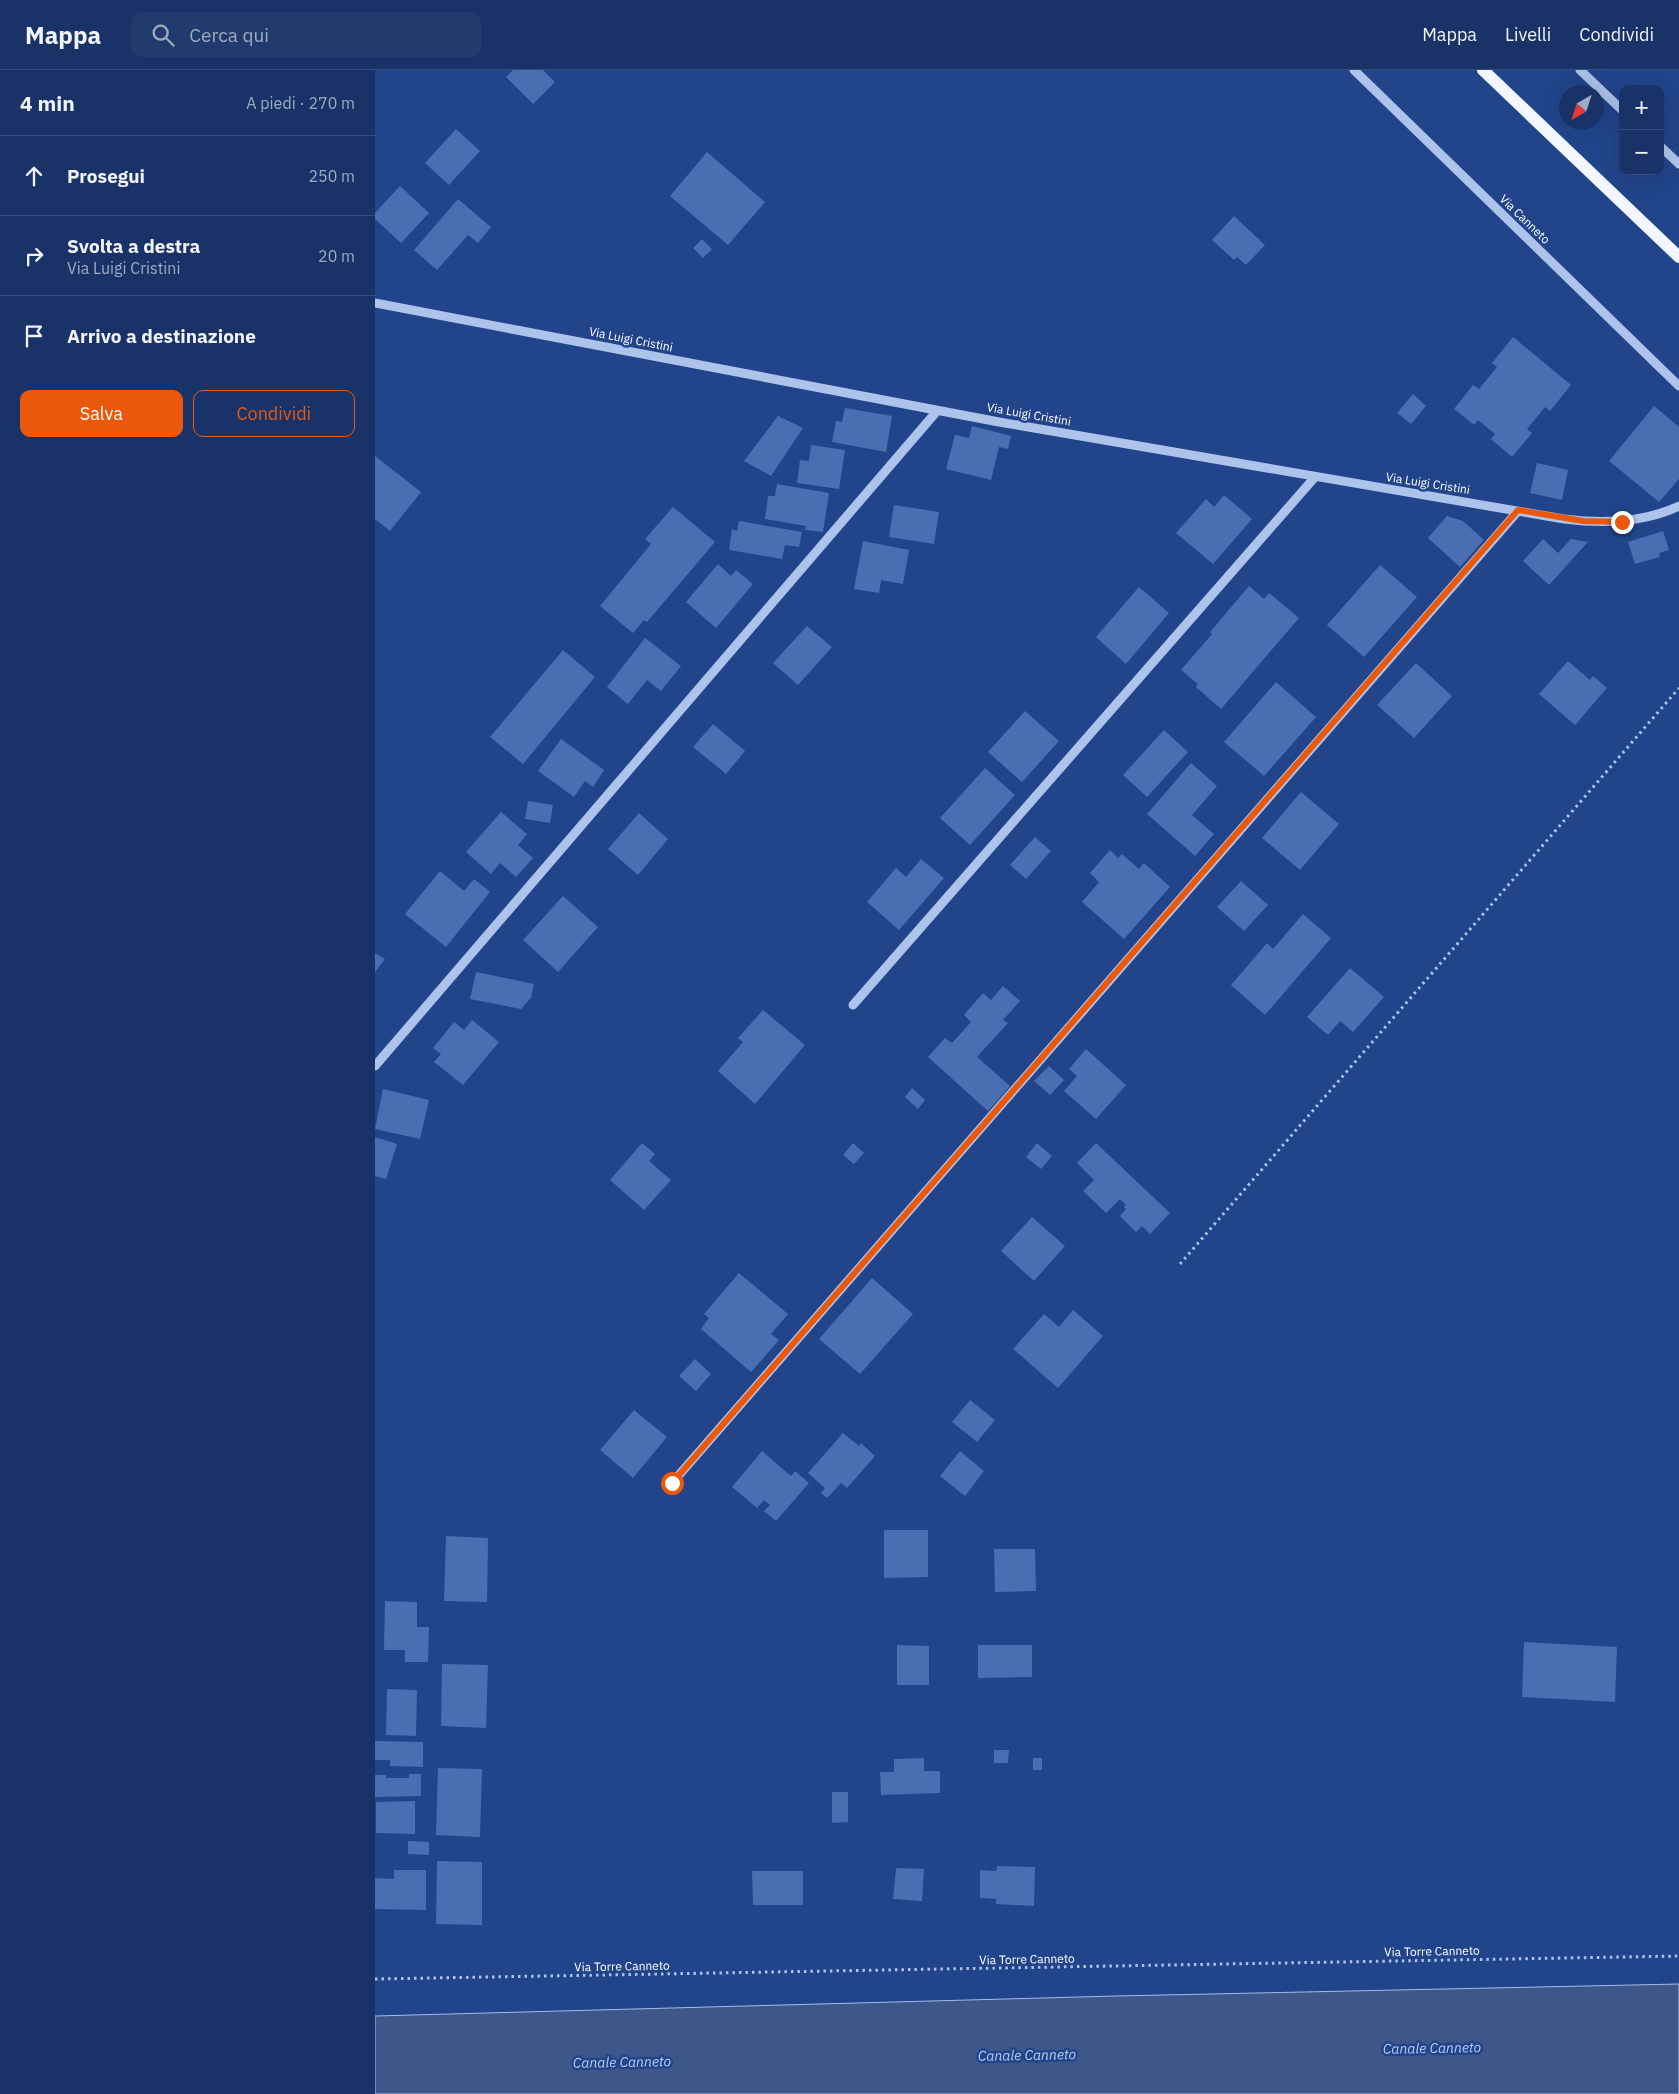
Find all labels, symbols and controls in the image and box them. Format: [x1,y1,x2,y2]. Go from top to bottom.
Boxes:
search box [131,12,481,57]
text: Mappa [25,19,101,51]
icon: search [149,21,177,49]
text: Cerca qui [189,23,269,47]
text: Mappa [1422,23,1477,46]
text: Livelli [1505,23,1551,46]
text: Condividi [1579,23,1654,46]
north arrow [1559,85,1604,130]
map controls [1619,85,1664,175]
button: + [1619,85,1664,130]
text: 4 min [20,89,75,117]
text: A piedi · 270 m [246,93,355,113]
button: − [1619,130,1664,175]
icon: ahead [20,162,48,190]
text: Prosegui [67,164,145,188]
text: 250 m [308,166,355,186]
street label: Via Canneto [1497,191,1554,247]
text: Svolta a destra [67,234,200,258]
icon: right [20,242,48,270]
text: 20 m [318,246,355,266]
text: Via Luigi Cristini [67,258,180,278]
icon: arrive [20,322,48,350]
text: Arrivo a destinazione [67,324,256,348]
street label: Via Luigi Cristini [588,324,674,354]
button: Salva [20,390,183,437]
button: Condividi [193,390,355,437]
street label: Via Luigi Cristini [986,399,1072,429]
street label: Via Luigi Cristini [1385,469,1471,497]
route end [1611,511,1634,534]
route start [661,1472,684,1495]
street label: Via Torre Canneto [1384,1943,1480,1959]
street label: Via Torre Canneto [979,1951,1075,1967]
street label: Via Torre Canneto [574,1958,670,1974]
water label: Canale Canneto [1383,2038,1482,2058]
water label: Canale Canneto [978,2045,1077,2065]
water label: Canale Canneto [573,2052,672,2072]

